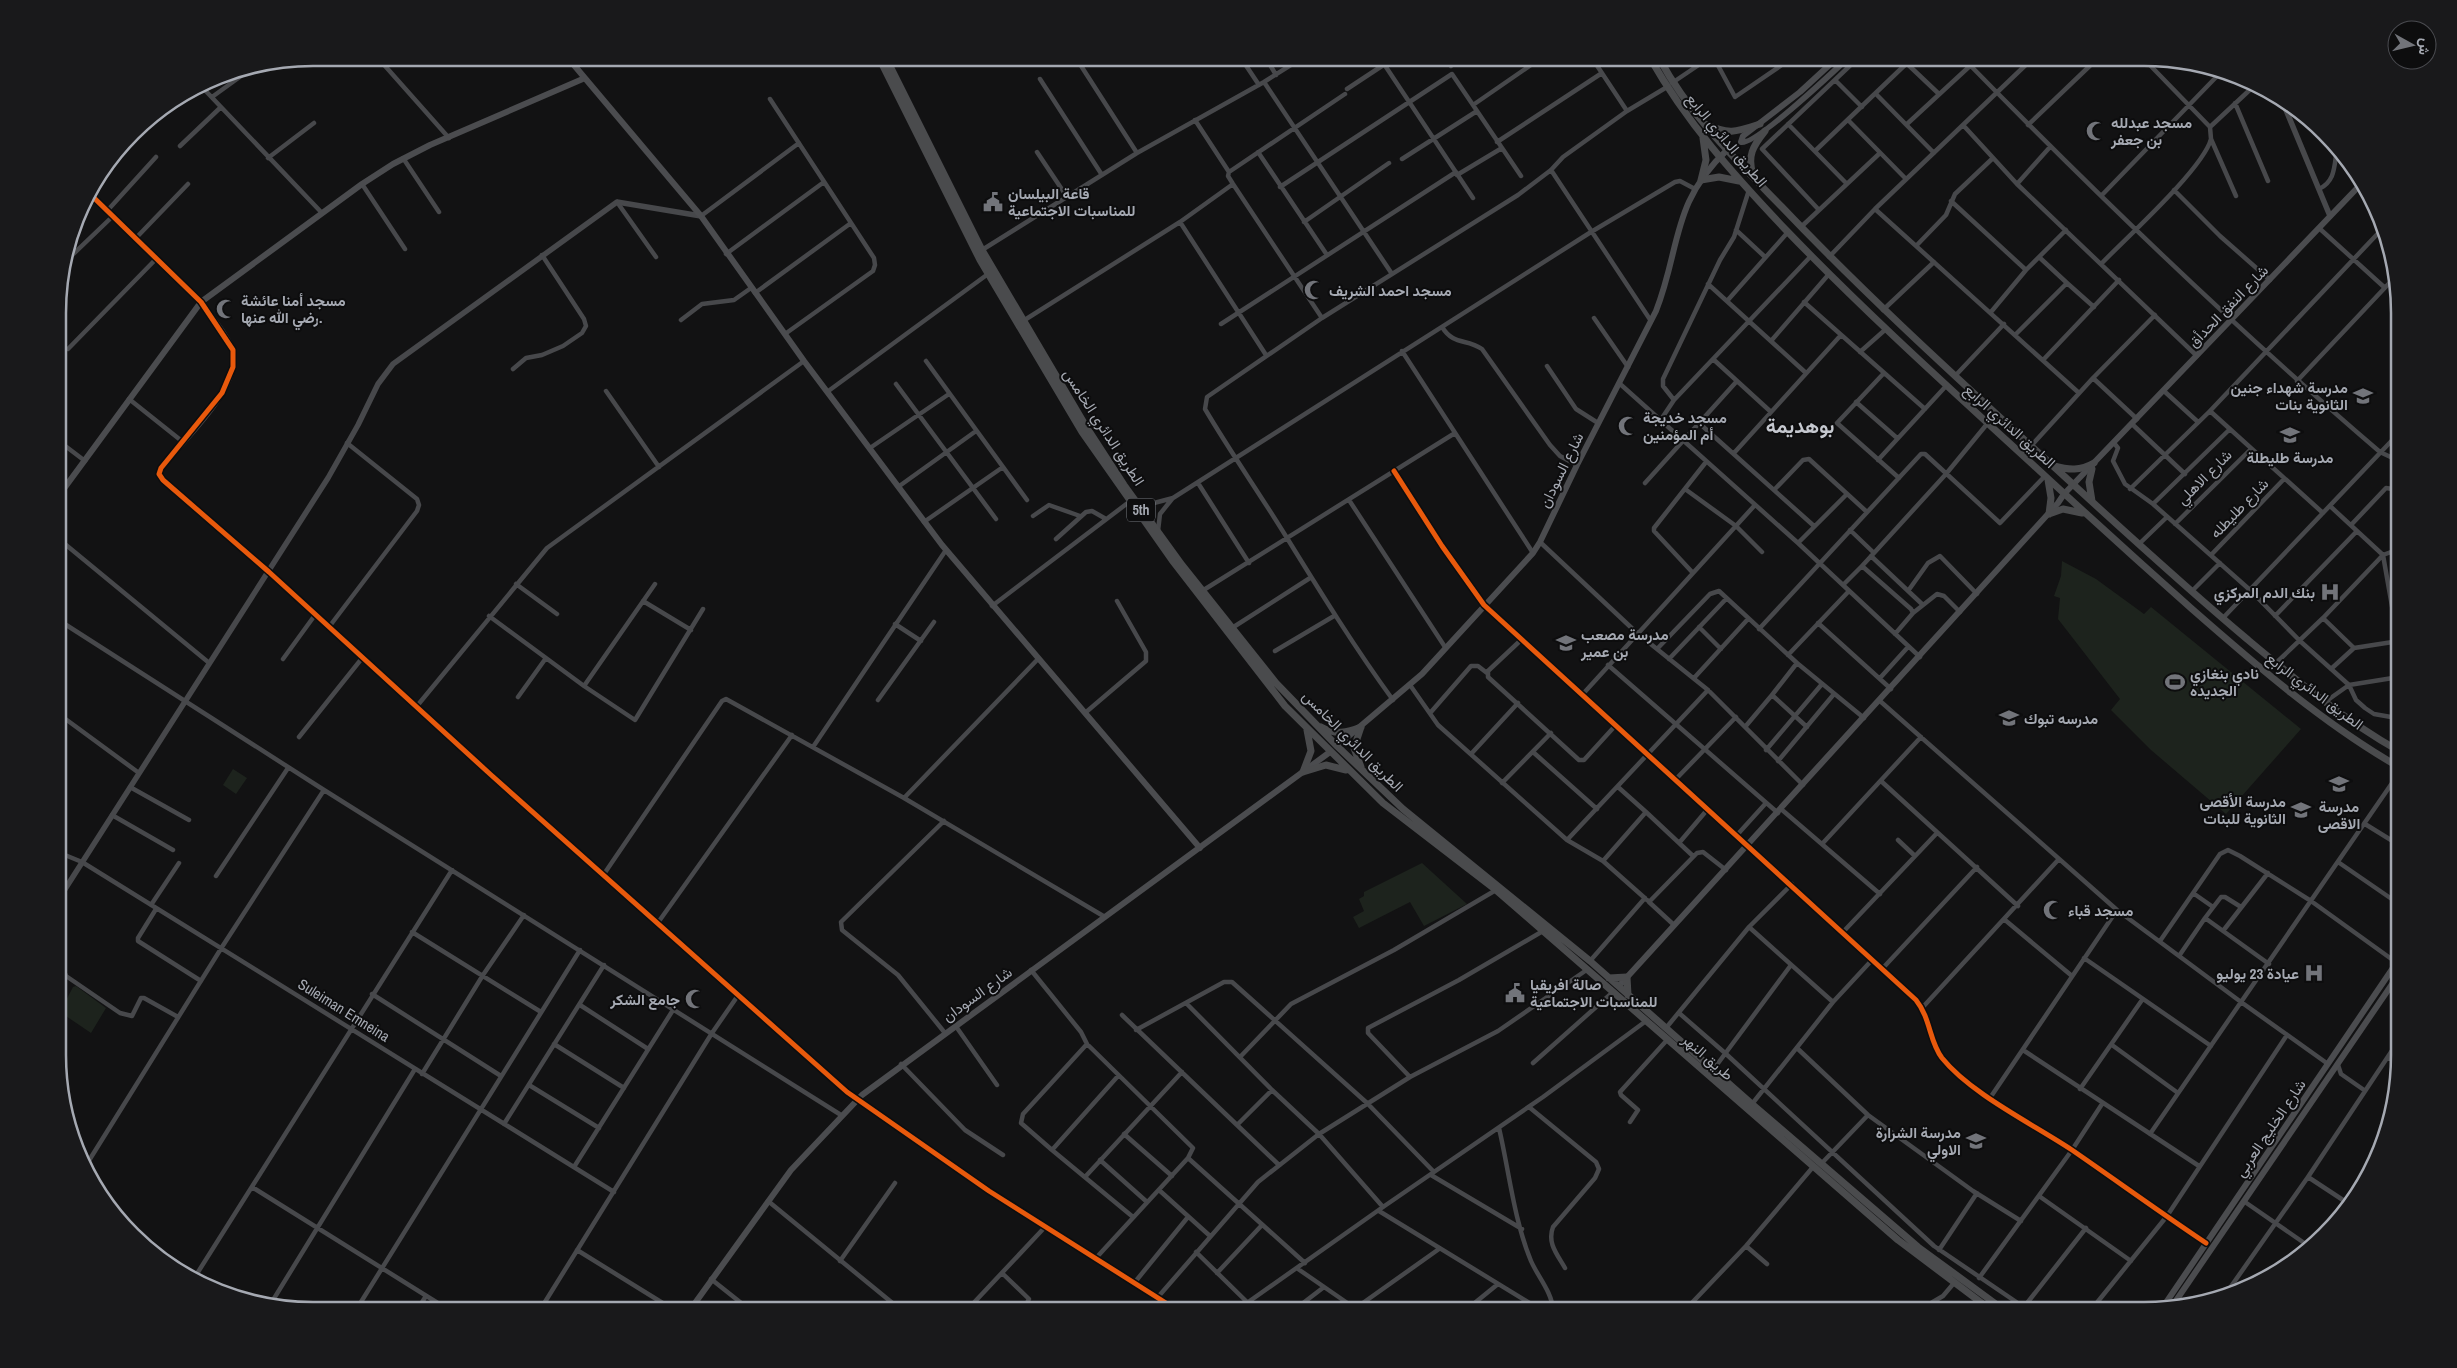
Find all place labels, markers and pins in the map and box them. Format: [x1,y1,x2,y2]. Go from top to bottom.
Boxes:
place label: مسجد عبدلله بن جعفر [2110,112,2192,150]
mosque icon: مسجد عبدلله بن جعفر [2085,120,2107,142]
place label: قاعة البيلسان للمناسبات الاجتماعية [1008,183,1136,221]
public building icon: قاعة البيلسان للمناسبات الاجتماعية [982,191,1004,213]
mosque icon: مسجد احمد الشريف [1303,279,1325,301]
place label: مسجد احمد الشريف [1329,280,1452,301]
place label: مسجد أمنا عائشة رضي الله عنها. [241,290,346,331]
mosque icon: مسجد أمنا عائشة رضي الله عنها. [215,298,237,320]
place label: مدرسة شهداء جنين الثانوية بنات [2231,377,2348,415]
school or university icon: مدرسة شهداء جنين الثانوية بنات [2352,385,2374,407]
place label: مسجد خديجة أم المؤمنين [1643,407,1727,445]
mosque icon: مسجد خديجة أم المؤمنين [1617,415,1639,437]
school or university icon: مدرسة طليطلة [2279,424,2301,446]
place label: مدرسة طليطلة [2247,447,2333,468]
hospital icon: بنك الدم المركزي [2319,581,2341,603]
place label: بنك الدم المركزي [2214,582,2315,606]
place label: مدرسة مصعب بن عمير [1580,624,1669,662]
school or university icon: مدرسة مصعب بن عمير [1555,632,1577,654]
place label: نادي بنغازي الجديده [2190,663,2259,701]
sports icon: نادي بنغازي الجديده [2164,671,2186,693]
school or university icon: مدرسه تبوك [1998,707,2020,729]
place label: مدرسه تبوك [2024,708,2098,729]
school or university icon: مدرسة الاقصى [2328,773,2350,795]
place label: مدرسة الأقصى الثانوية للبنات [2200,791,2286,829]
place label: مدرسة الاقصى [2318,796,2360,834]
school or university icon: مدرسة الأقصى الثانوية للبنات [2290,799,2312,821]
mosque icon: مسجد قباء [2042,899,2064,921]
place label: مسجد قباء [2068,900,2133,921]
hospital icon: عيادة 23 يوليو [2303,962,2325,984]
place label: عيادة 23 يوليو [2216,963,2299,984]
place label: صالة افريقيا للمناسبات الاجتماعية [1530,974,1658,1012]
public building icon: صالة افريقيا للمناسبات الاجتماعية [1504,982,1526,1004]
mosque icon: جامع الشكر [684,988,706,1010]
place label: جامع الشكر [609,989,680,1010]
place label: مدرسة الشرارة الاولي [1876,1122,1961,1163]
school or university icon: مدرسة الشرارة الاولي [1965,1130,1987,1152]

